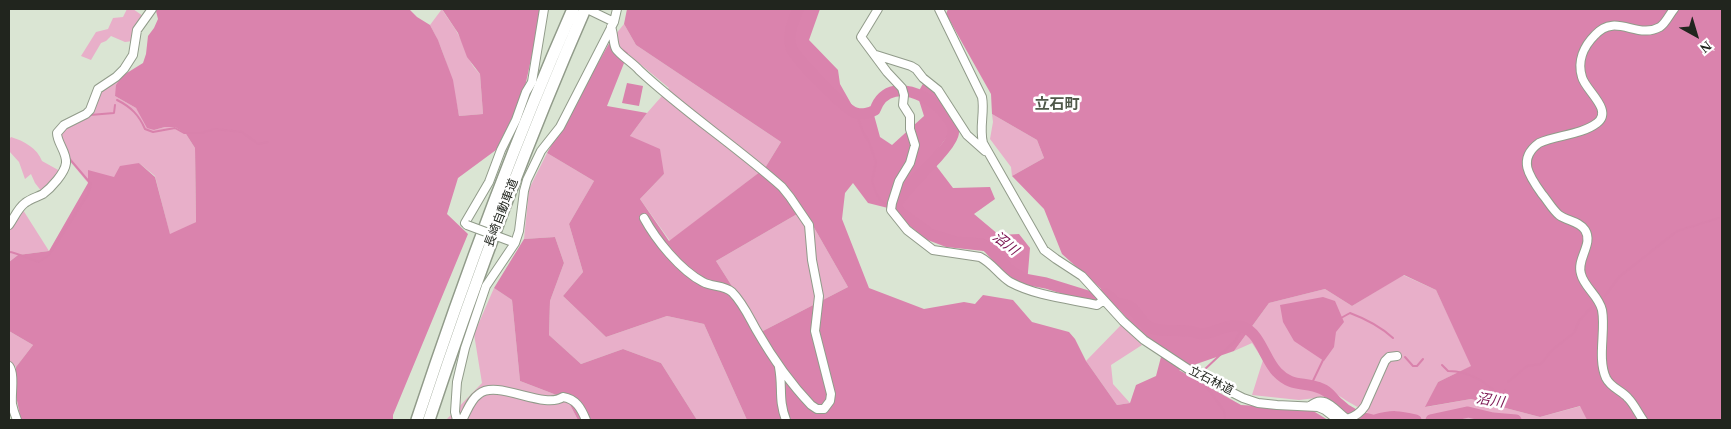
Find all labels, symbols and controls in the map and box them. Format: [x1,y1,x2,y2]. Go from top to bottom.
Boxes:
north arrow [1671,10,1721,60]
text: N [1697,38,1714,56]
district label: 立石町 [1035,96,1079,114]
street label: 長崎自動車道 [482,177,522,249]
water label: 沼川 [989,229,1021,259]
street label: 立石林道 [1186,364,1236,398]
water label: 沼川 [1475,391,1505,411]

